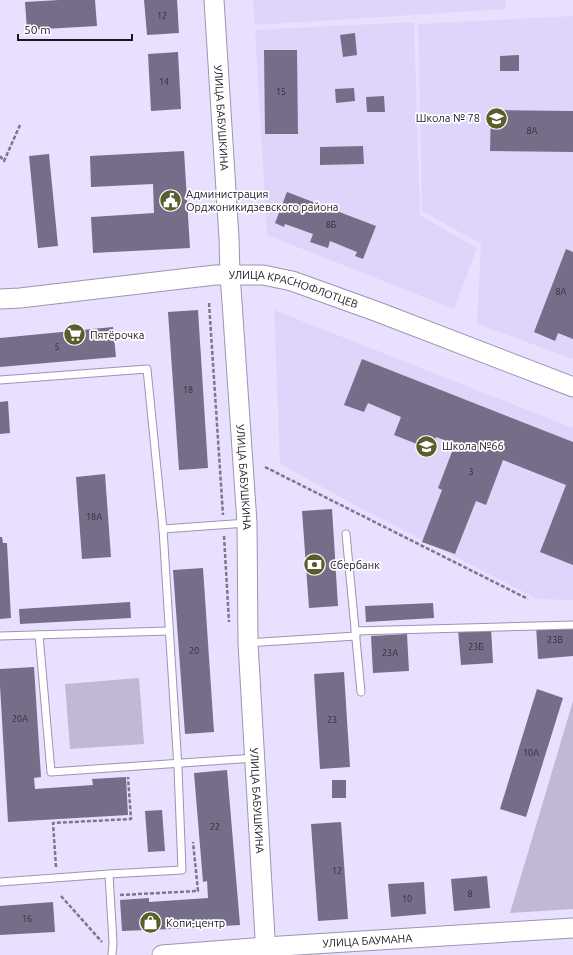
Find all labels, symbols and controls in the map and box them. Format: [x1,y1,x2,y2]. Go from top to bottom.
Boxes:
house number: 12 [157,11,167,21]
scale bar [18,16,132,42]
text: 50 m [24,23,51,36]
street label: УЛИЦА БАБУШКИНА [212,65,231,172]
house number: 14 [159,77,169,87]
house number: 15 [276,87,286,97]
school or university icon: Школа № 78 [483,105,509,131]
place label: Школа № 78 [416,112,480,124]
house number: 8А [527,126,538,136]
public building icon: Администрация Орджоникидзевского района [157,187,183,213]
place label: Администрация Орджоникидзевского района [186,188,338,213]
house number: 8Б [326,220,337,230]
street label: УЛИЦА КРАСНОФЛОТЦЕВ [229,269,360,310]
house number: 8А [556,287,567,297]
supermarket icon: Пятёрочка [61,322,87,348]
place label: Пятёрочка [90,329,144,341]
house number: 5 [54,342,60,352]
house number: 18 [183,385,193,395]
street label: УЛИЦА БАБУШКИНА [234,424,253,531]
school or university icon: Школа №66 [413,433,439,459]
place label: Школа №66 [442,440,504,452]
house number: 3 [468,467,474,477]
house number: 18А [86,512,102,522]
bank icon: Сбербанк [301,552,327,578]
place label: Сбербанк [330,559,380,571]
house number: 23В [547,635,563,645]
house number: 23Б [468,642,484,652]
house number: 20 [189,646,199,656]
house number: 23А [382,648,398,658]
house number: 20А [12,714,28,724]
house number: 23 [327,715,337,725]
street label: УЛИЦА БАБУШКИНА [248,748,266,855]
house number: 10А [523,748,539,758]
house number: 22 [210,822,220,832]
house number: 12 [332,866,342,876]
house number: 8 [467,889,473,899]
house number: 10 [402,894,412,904]
shop icon: Копи-центр [137,910,163,936]
house number: 16 [22,914,32,924]
place label: Копи-центр [166,917,225,929]
street label: УЛИЦА БАУМАНА [322,932,414,949]

